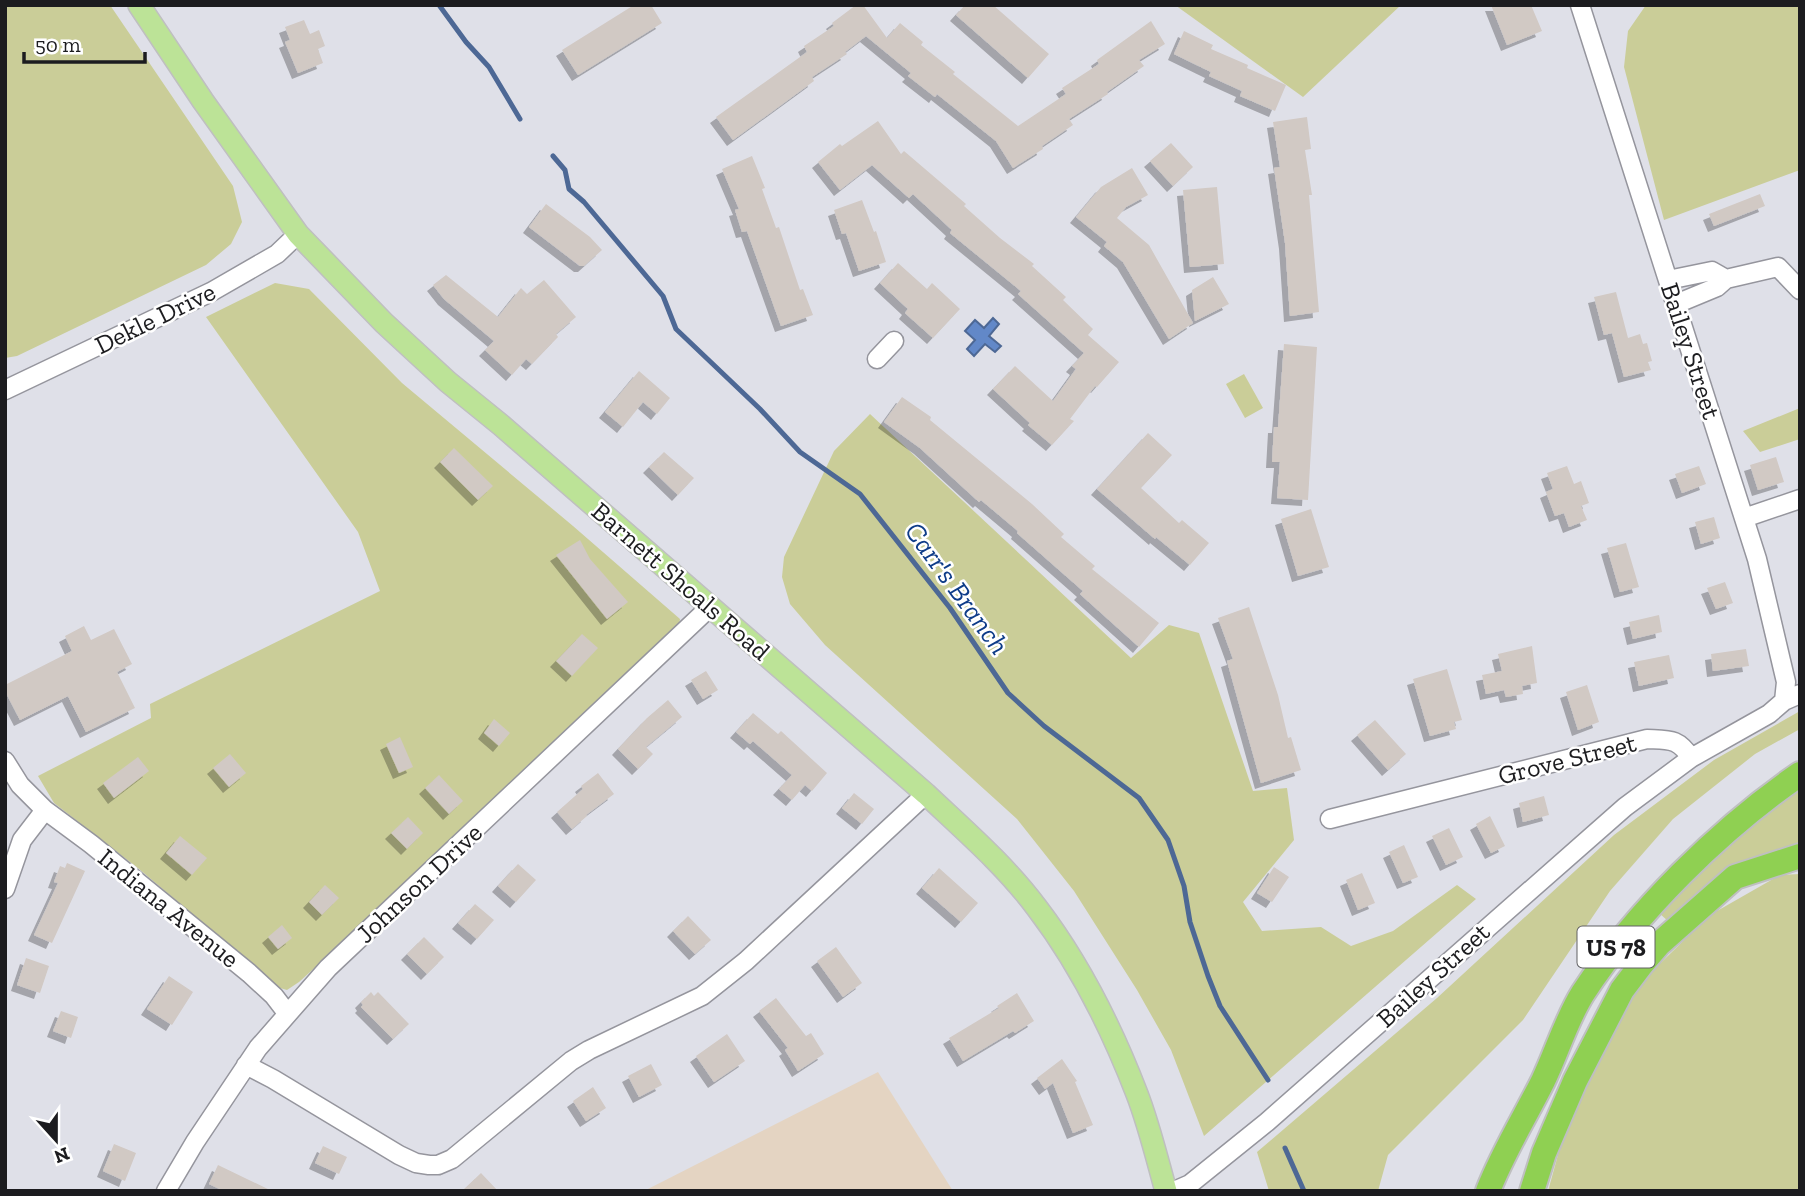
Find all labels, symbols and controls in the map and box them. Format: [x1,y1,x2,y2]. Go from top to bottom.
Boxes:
scale bar [24,21,145,65]
text: 50 m [35,32,81,57]
street label: Dekle Drive [89,275,221,361]
street label: Bailey Street [1654,279,1728,423]
street label: Barnett Shoals Road [585,495,777,667]
water label: Carr's Branch [898,516,1016,660]
street label: Grove Street [1495,726,1640,792]
street label: Johnson Drive [349,816,489,950]
street label: Indiana Avenue [92,841,246,975]
street label: Bailey Street [1370,916,1496,1034]
road number: US 78 [1578,926,1654,967]
north arrow [21,1105,91,1175]
text: N [51,1142,73,1169]

